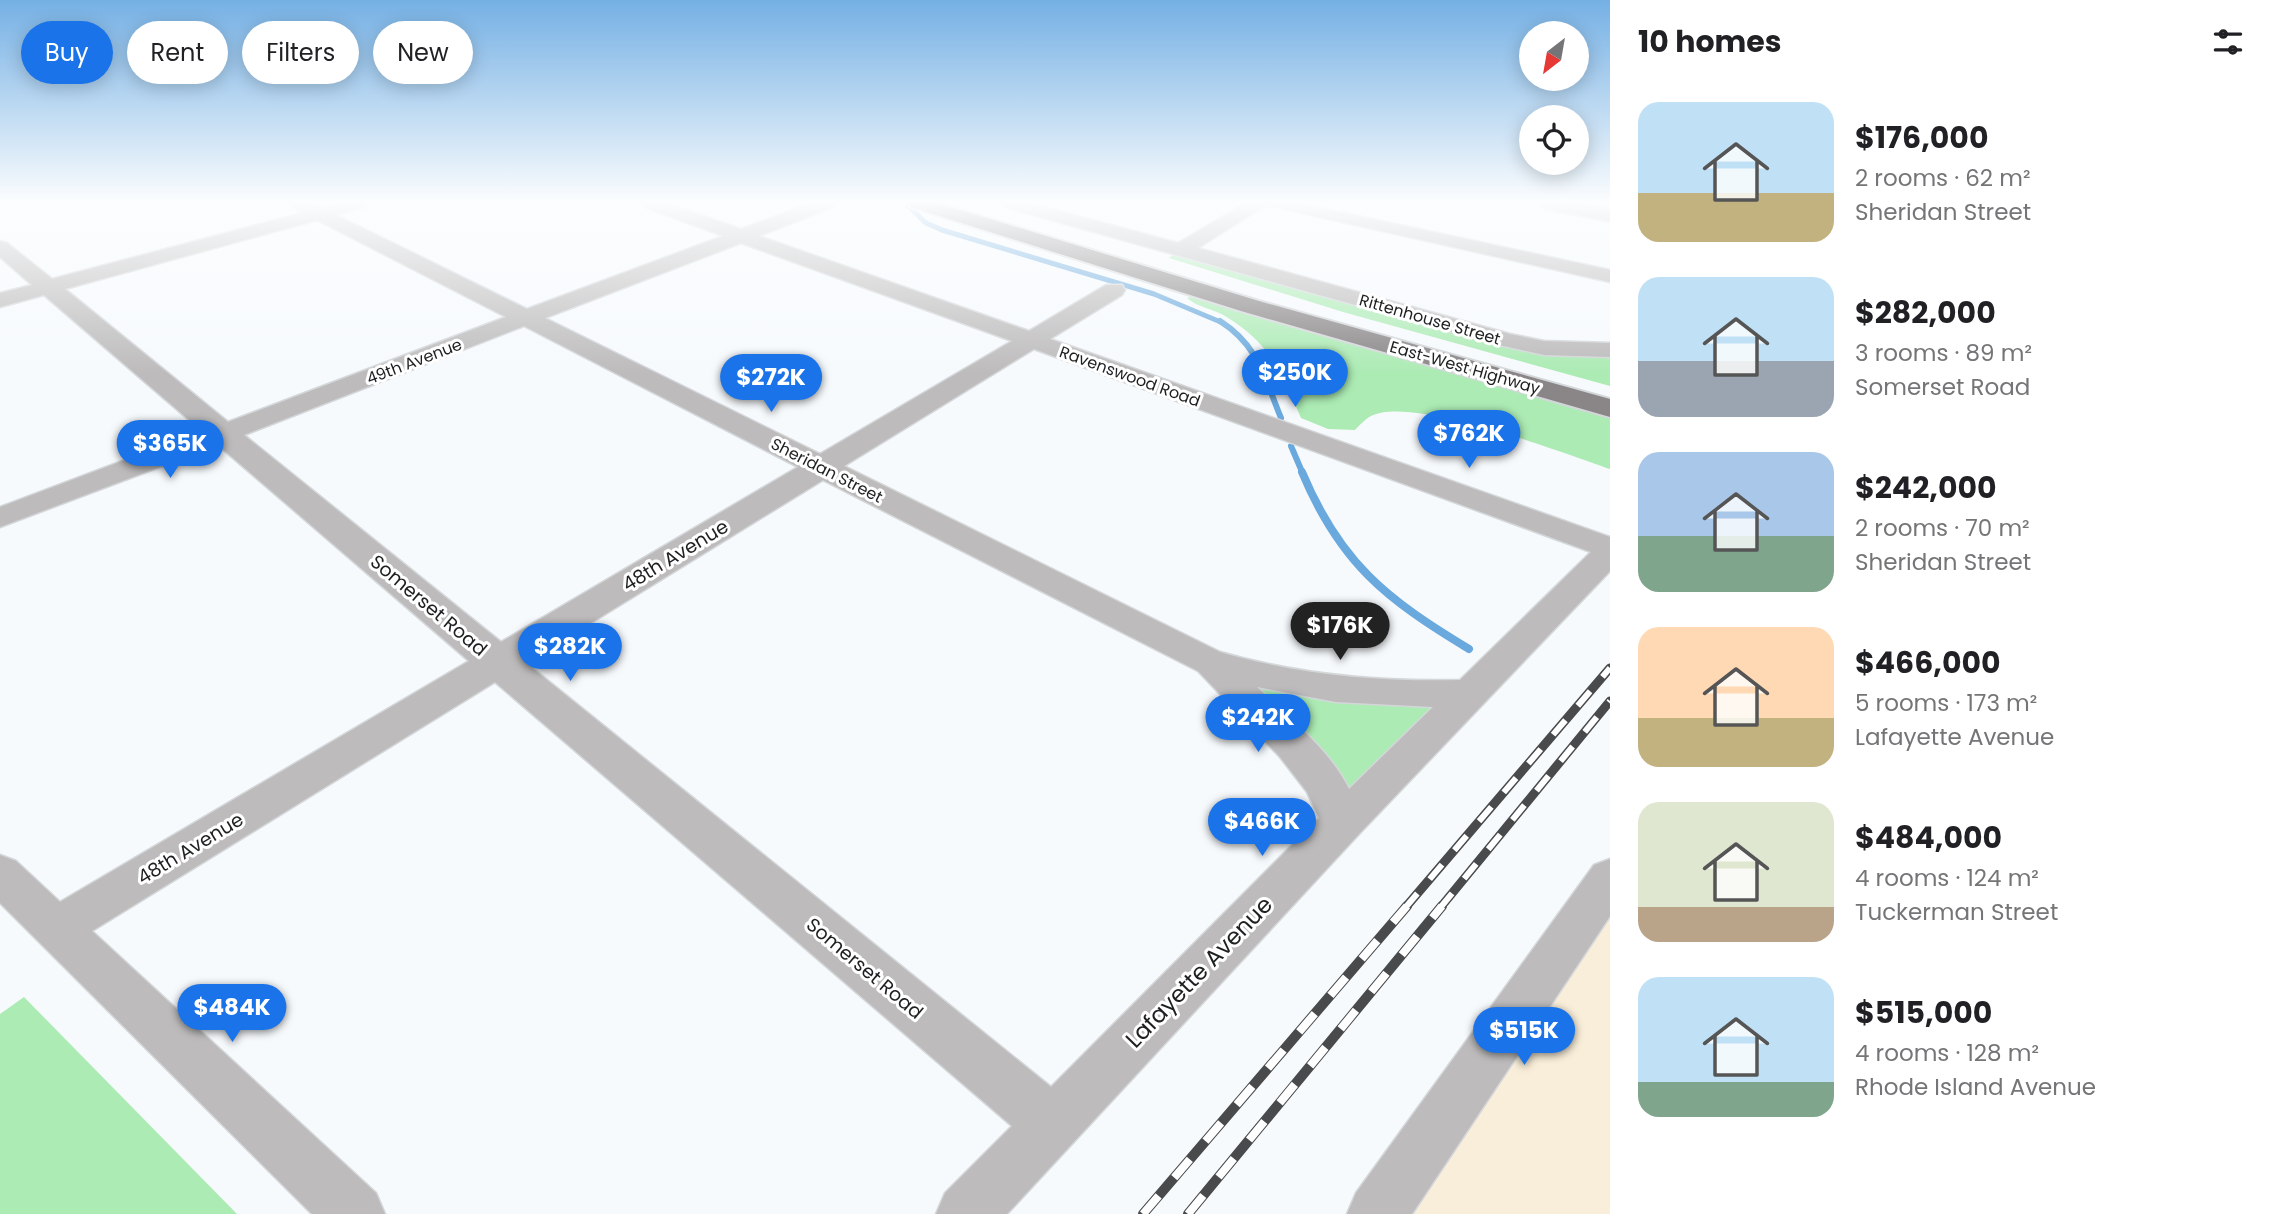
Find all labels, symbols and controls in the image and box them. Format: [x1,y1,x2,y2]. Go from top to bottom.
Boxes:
text: 10 homes [1638,20,1782,63]
chip: Buy [21,21,113,84]
chip: Rent [127,21,228,84]
chip: Filters [242,21,359,84]
chip: New [373,21,473,84]
north arrow [1519,21,1589,91]
map controls [1519,21,1589,175]
icon: filters [2209,23,2247,61]
button: locate [1519,105,1589,175]
text: $176,000 [1855,116,1988,159]
icon: home [1694,130,1778,214]
text: 2 rooms · 62 m² [1855,162,2031,194]
text: Sheridan Street [1855,196,2031,228]
street label: Rittenhouse Street [1357,288,1503,351]
text: $282,000 [1855,291,1996,334]
icon: home [1694,305,1778,389]
street label: 49th Avenue [363,333,465,390]
street label: East-West Highway [1387,335,1543,400]
text: 3 rooms · 89 m² [1855,337,2032,369]
street label: Ravenswood Road [1056,340,1203,413]
pin: $250K [1246,350,1344,409]
pin: $272K [722,354,820,414]
text: $250K [1258,356,1332,388]
text: $272K [736,361,806,393]
text: Somerset Road [1855,371,2030,403]
pin: $762K [1420,410,1518,470]
text: $762K [1433,417,1505,449]
pin: $365K [121,420,219,480]
text: $365K [133,427,207,459]
street label: Sheridan Street [767,432,887,509]
text: $242,000 [1855,466,1997,509]
icon: home [1694,480,1778,564]
text: 2 rooms · 70 m² [1855,512,2030,544]
street label: 48th Avenue [617,513,733,598]
text: Sheridan Street [1855,546,2031,578]
street label: Somerset Road [365,548,493,662]
pin: $176K [1291,602,1389,662]
text: $176K [1307,609,1373,641]
pin: $282K [521,624,619,683]
text: $282K [534,630,606,662]
text: $466,000 [1855,641,2001,684]
icon: home [1694,655,1778,739]
text: 5 rooms · 173 m² [1855,687,2037,719]
pin: $242K [1209,694,1307,754]
text: $242K [1221,701,1295,733]
text: Lafayette Avenue [1855,721,2054,753]
pin: $466K [1213,798,1311,858]
text: $466K [1224,805,1300,837]
street label: 48th Avenue [132,806,248,891]
text: $484,000 [1855,816,2002,859]
icon: home [1694,830,1778,914]
text: 4 rooms · 124 m² [1855,862,2039,894]
street label: Lafayette Avenue [1118,889,1280,1055]
text: Tuckerman Street [1855,896,2058,928]
street label: Somerset Road [801,911,929,1025]
pin: $484K [183,984,281,1044]
text: $484K [193,991,271,1023]
text: $515,000 [1855,991,1992,1034]
icon: home [1694,1005,1778,1089]
pin: $515K [1475,1007,1573,1067]
text: $515K [1489,1014,1559,1046]
text: 4 rooms · 128 m² [1855,1037,2039,1069]
text: Rhode Island Avenue [1855,1071,2096,1103]

